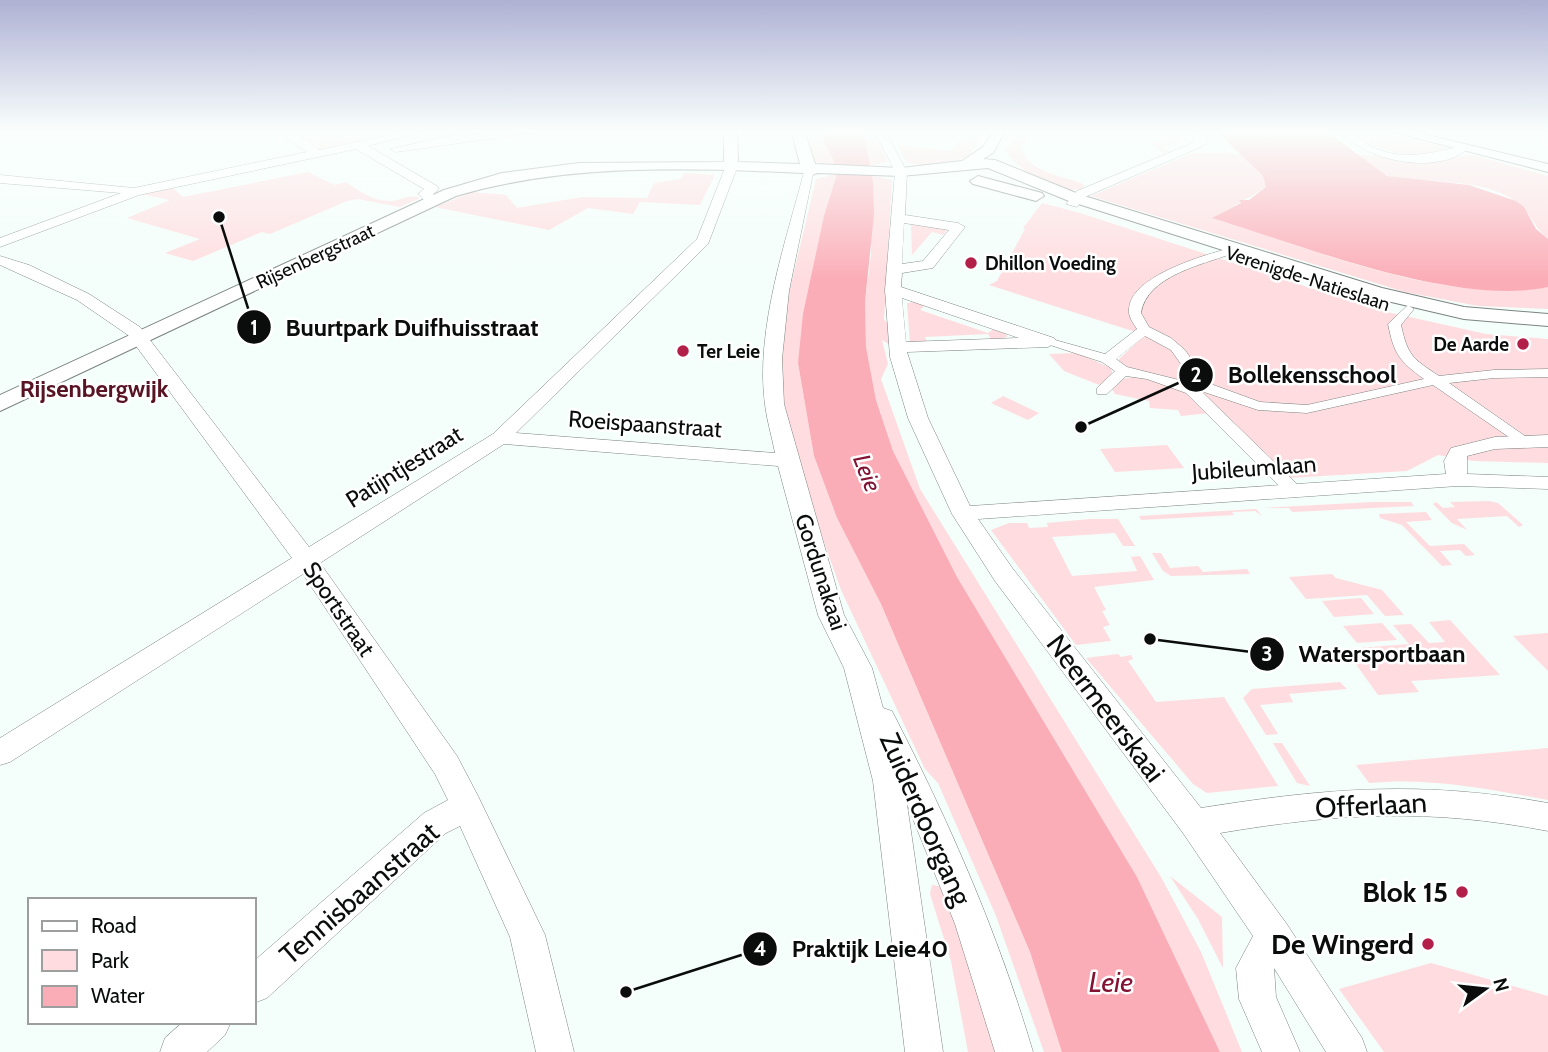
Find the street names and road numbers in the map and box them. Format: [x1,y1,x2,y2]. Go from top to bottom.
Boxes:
street label: Rijsenbergstraat [252,219,379,294]
street label: Verenigde-Natieslaan [1223,241,1393,316]
street label: Roeispaanstraat [567,405,723,443]
street label: Patijntjestraat [341,420,468,514]
street label: Jubileumlaan [1190,450,1317,486]
street label: Gordunakaai [789,510,853,634]
street label: Sportstraat [297,557,381,662]
street label: Neermeerskaai [1040,628,1172,788]
street label: Zuiderdoorgang [873,727,980,912]
street label: Offerlaan [1314,785,1428,825]
street label: Tennisbaanstraat [272,815,446,971]

